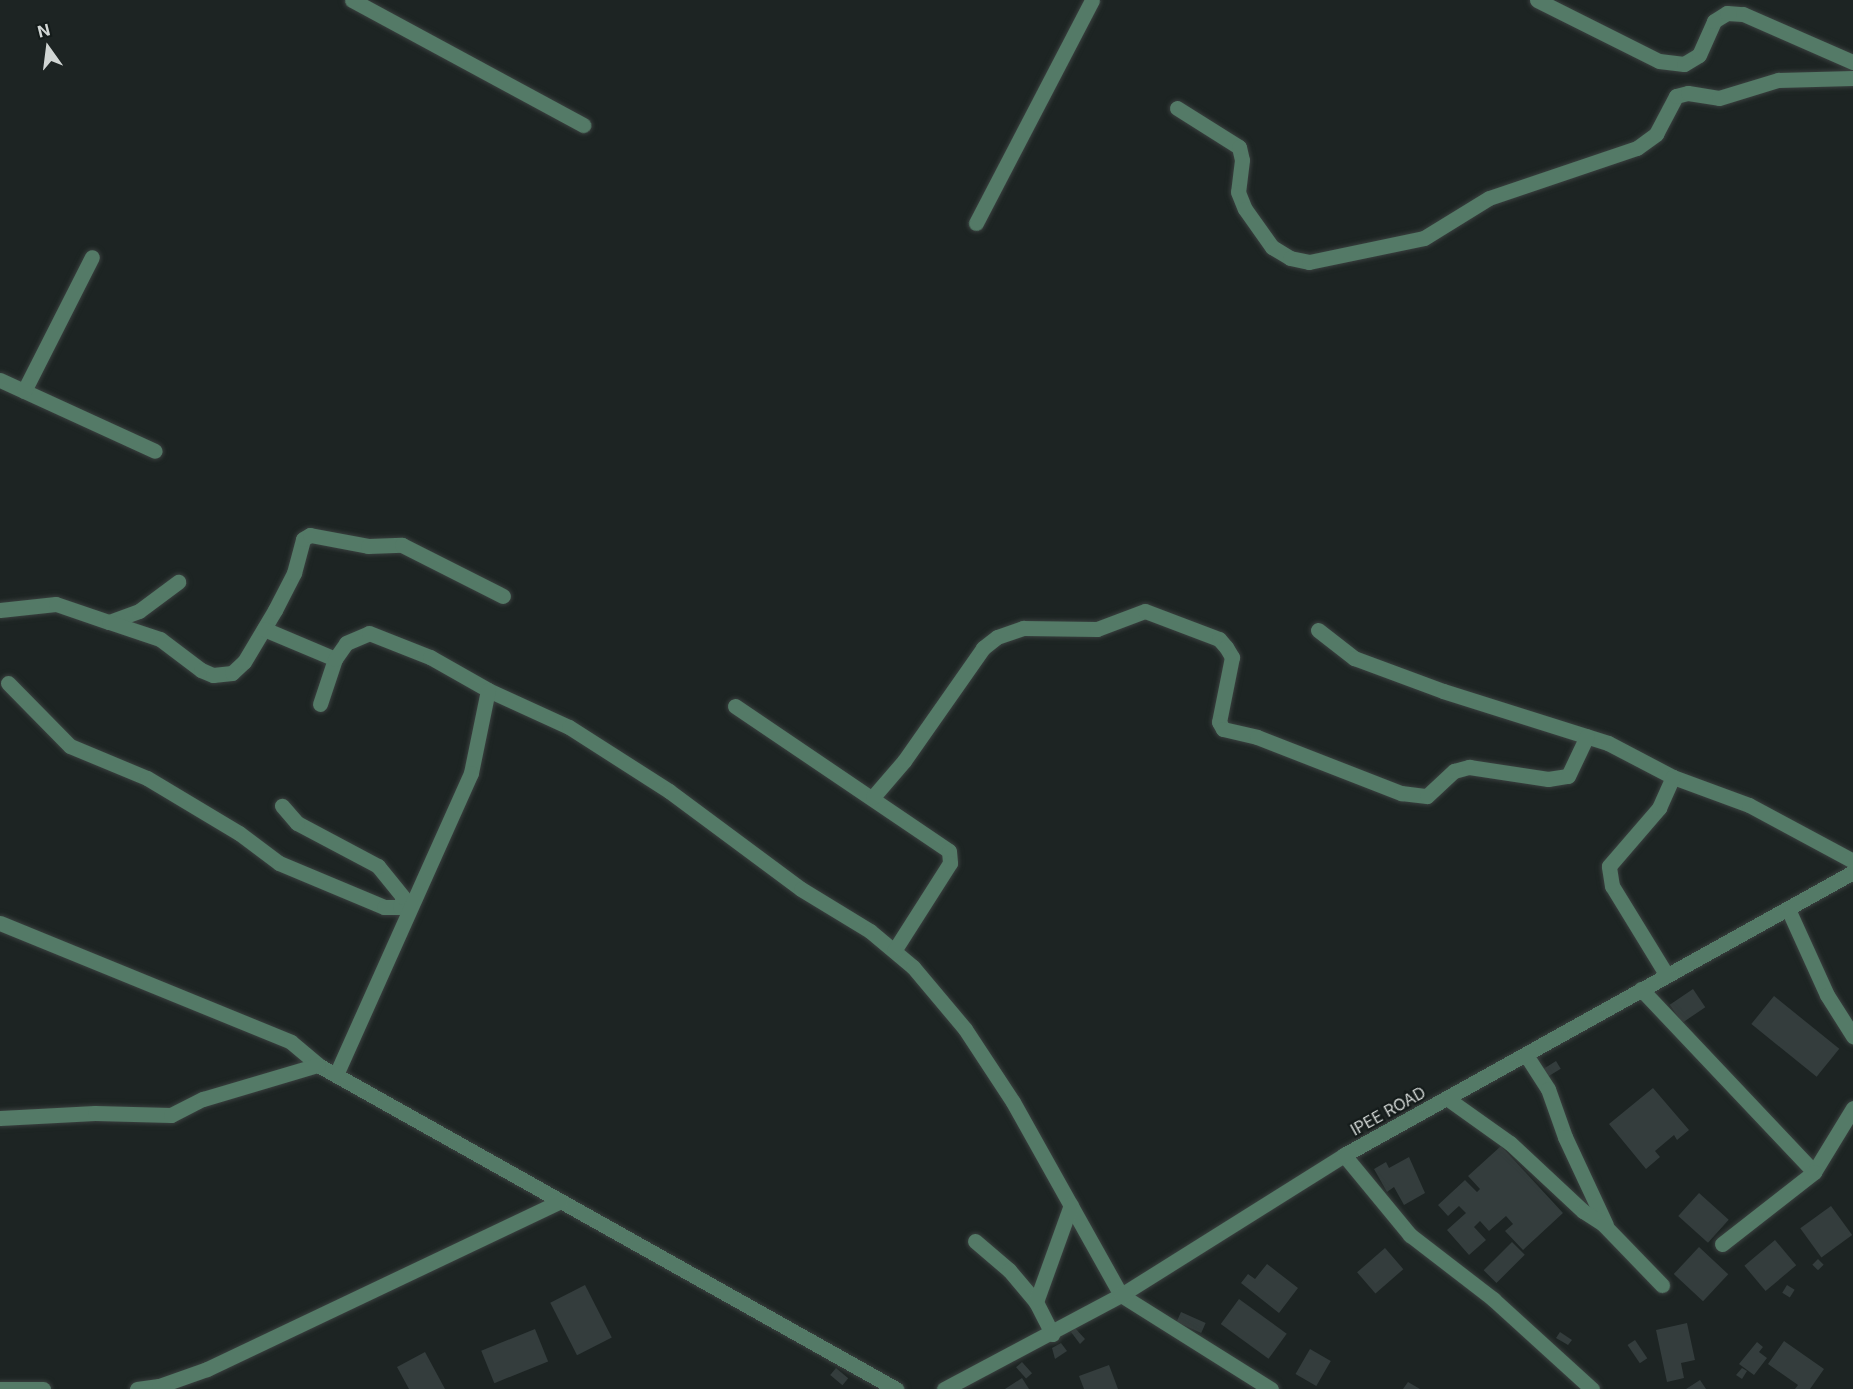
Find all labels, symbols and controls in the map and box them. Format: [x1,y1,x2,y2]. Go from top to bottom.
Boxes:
north arrow [18,18,78,78]
text: N [35,19,52,42]
street label: IPEE ROAD [1347,1083,1429,1139]

